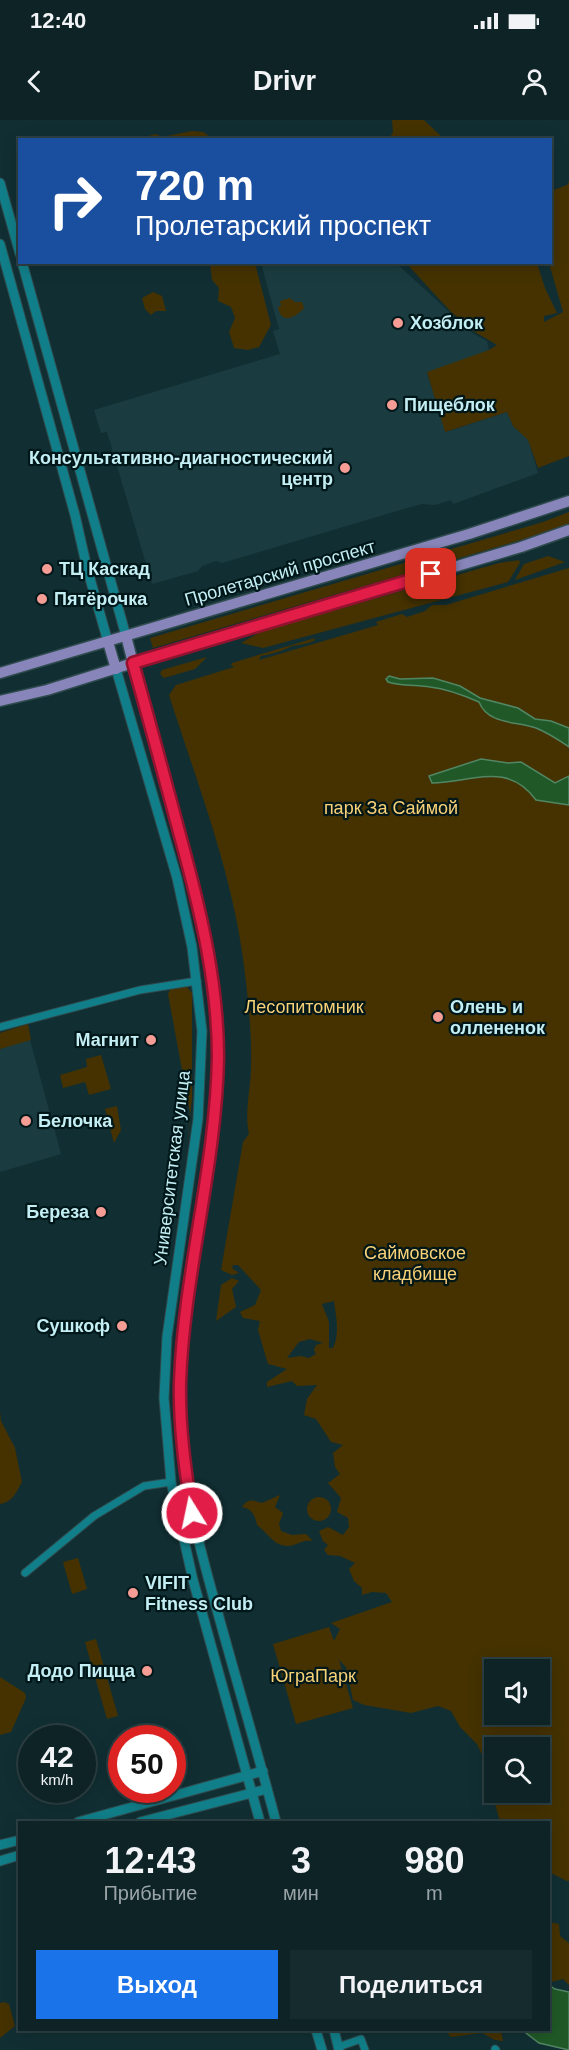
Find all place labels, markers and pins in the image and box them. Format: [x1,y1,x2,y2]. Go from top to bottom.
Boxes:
place label: Хозблок [410,313,484,333]
marker: Хозблок [391,316,405,330]
place label: Пищеблок [404,395,496,415]
marker: Пищеблок [385,398,399,412]
place label: Консультативно-диагностический центр [29,448,333,489]
marker: Консультативно-диагностический центр [338,461,352,475]
pin [405,548,456,599]
place label: ТЦ Каскад [59,559,150,579]
marker: ТЦ Каскад [40,562,54,576]
place label: Пятёрочка [54,589,148,609]
marker: Пятёрочка [35,592,49,606]
place label: Олень и оллененок [450,997,546,1038]
marker: Олень и оллененок [431,1010,445,1024]
place label: Магнит [76,1030,139,1050]
marker: Магнит [144,1033,158,1047]
place label: Белочка [38,1111,113,1131]
marker: Белочка [19,1114,33,1128]
place label: Береза [26,1202,90,1222]
marker: Береза [94,1205,108,1219]
place label: Сушкоф [36,1316,110,1336]
marker: Сушкоф [115,1319,129,1333]
place label: VIFIT Fitness Club [145,1573,253,1614]
marker: VIFIT Fitness Club [126,1586,140,1600]
place label: Додо Пицца [27,1661,136,1681]
marker: Додо Пицца [140,1664,154,1678]

